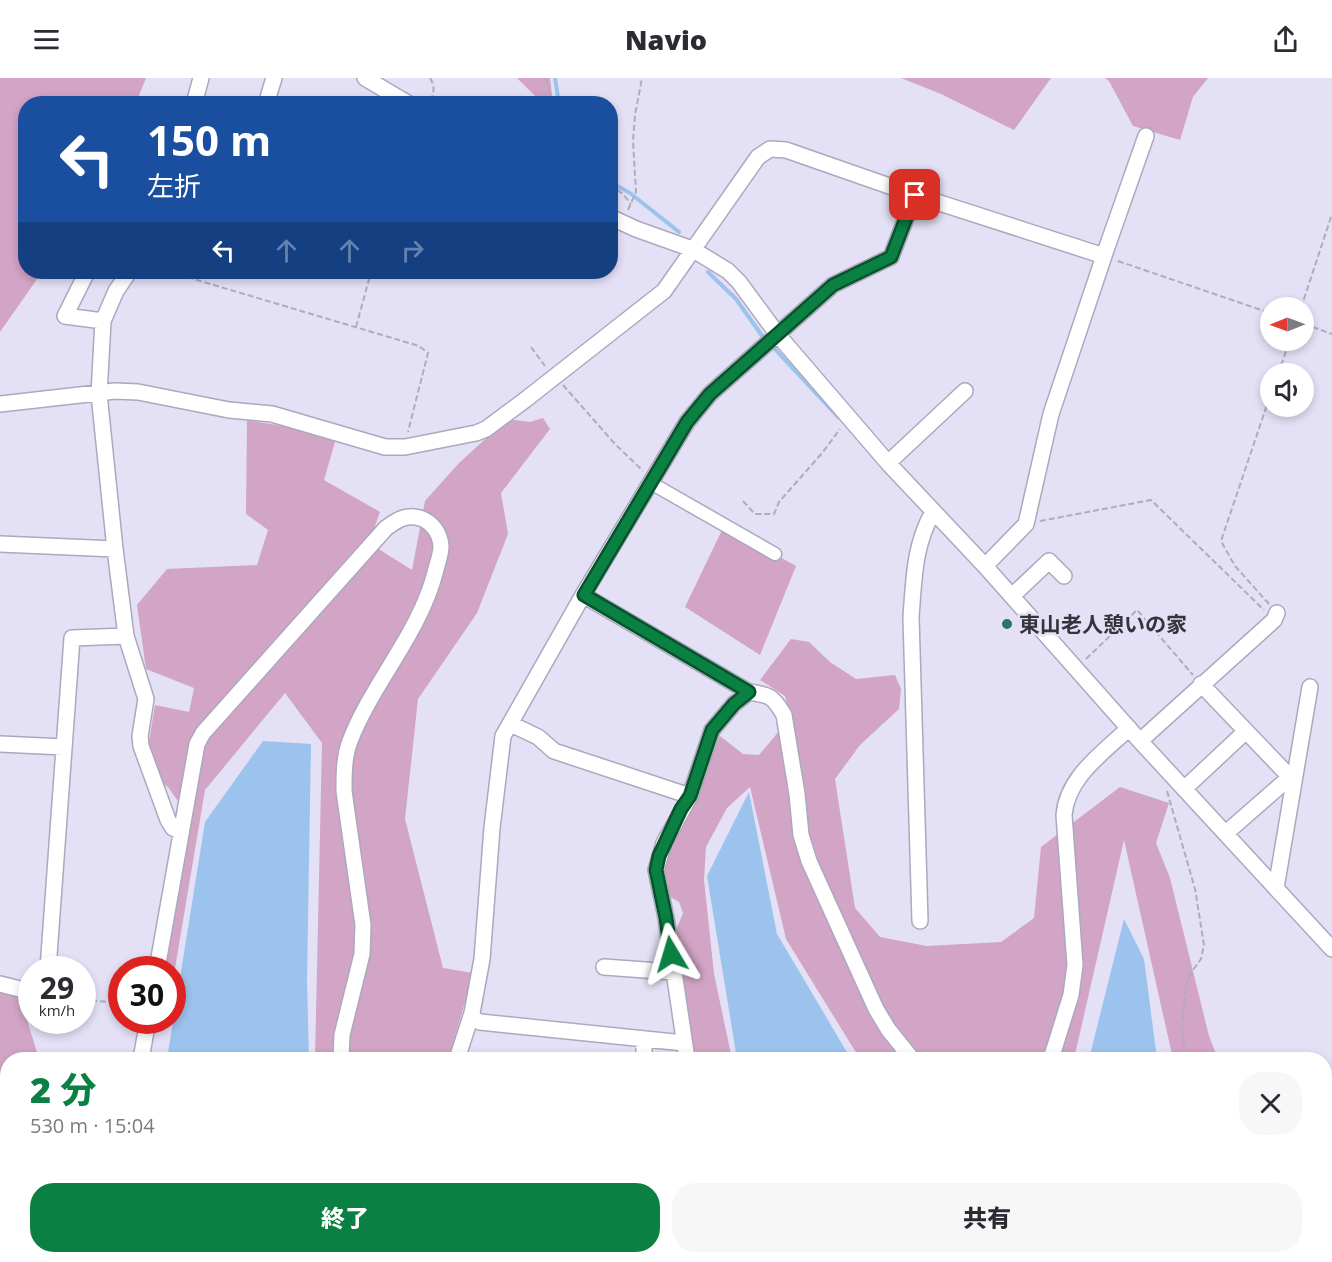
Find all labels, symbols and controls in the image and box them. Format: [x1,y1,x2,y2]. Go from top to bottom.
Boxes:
text: Navio [625,21,707,58]
icon: menu [30,23,63,56]
icon: share [1269,23,1302,56]
text: 150 m [147,111,271,168]
icon: left [48,120,126,198]
text: 左折 [147,167,201,204]
pin [889,169,940,220]
icon: arrive [898,178,931,211]
icon: left [207,234,240,267]
icon: ahead [270,234,303,267]
icon: ahead [333,234,366,267]
icon: right [396,234,429,267]
north arrow [1260,297,1314,351]
map controls [1260,297,1314,417]
button: sound [1260,363,1314,417]
place label: 東山老人憩いの家 [1019,610,1187,638]
marker: 東山老人憩いの家 [1000,617,1014,631]
position arrow [639,922,703,986]
speed limit sign: 30 [108,956,186,1034]
text: 29 [40,967,74,1008]
text: km/h [39,1000,75,1020]
text: 2 分 [30,1065,96,1114]
button: close [1239,1072,1302,1135]
text: 530 m · 15:04 [30,1112,155,1139]
button: 終了 [30,1183,660,1252]
button: 共有 [672,1183,1302,1252]

